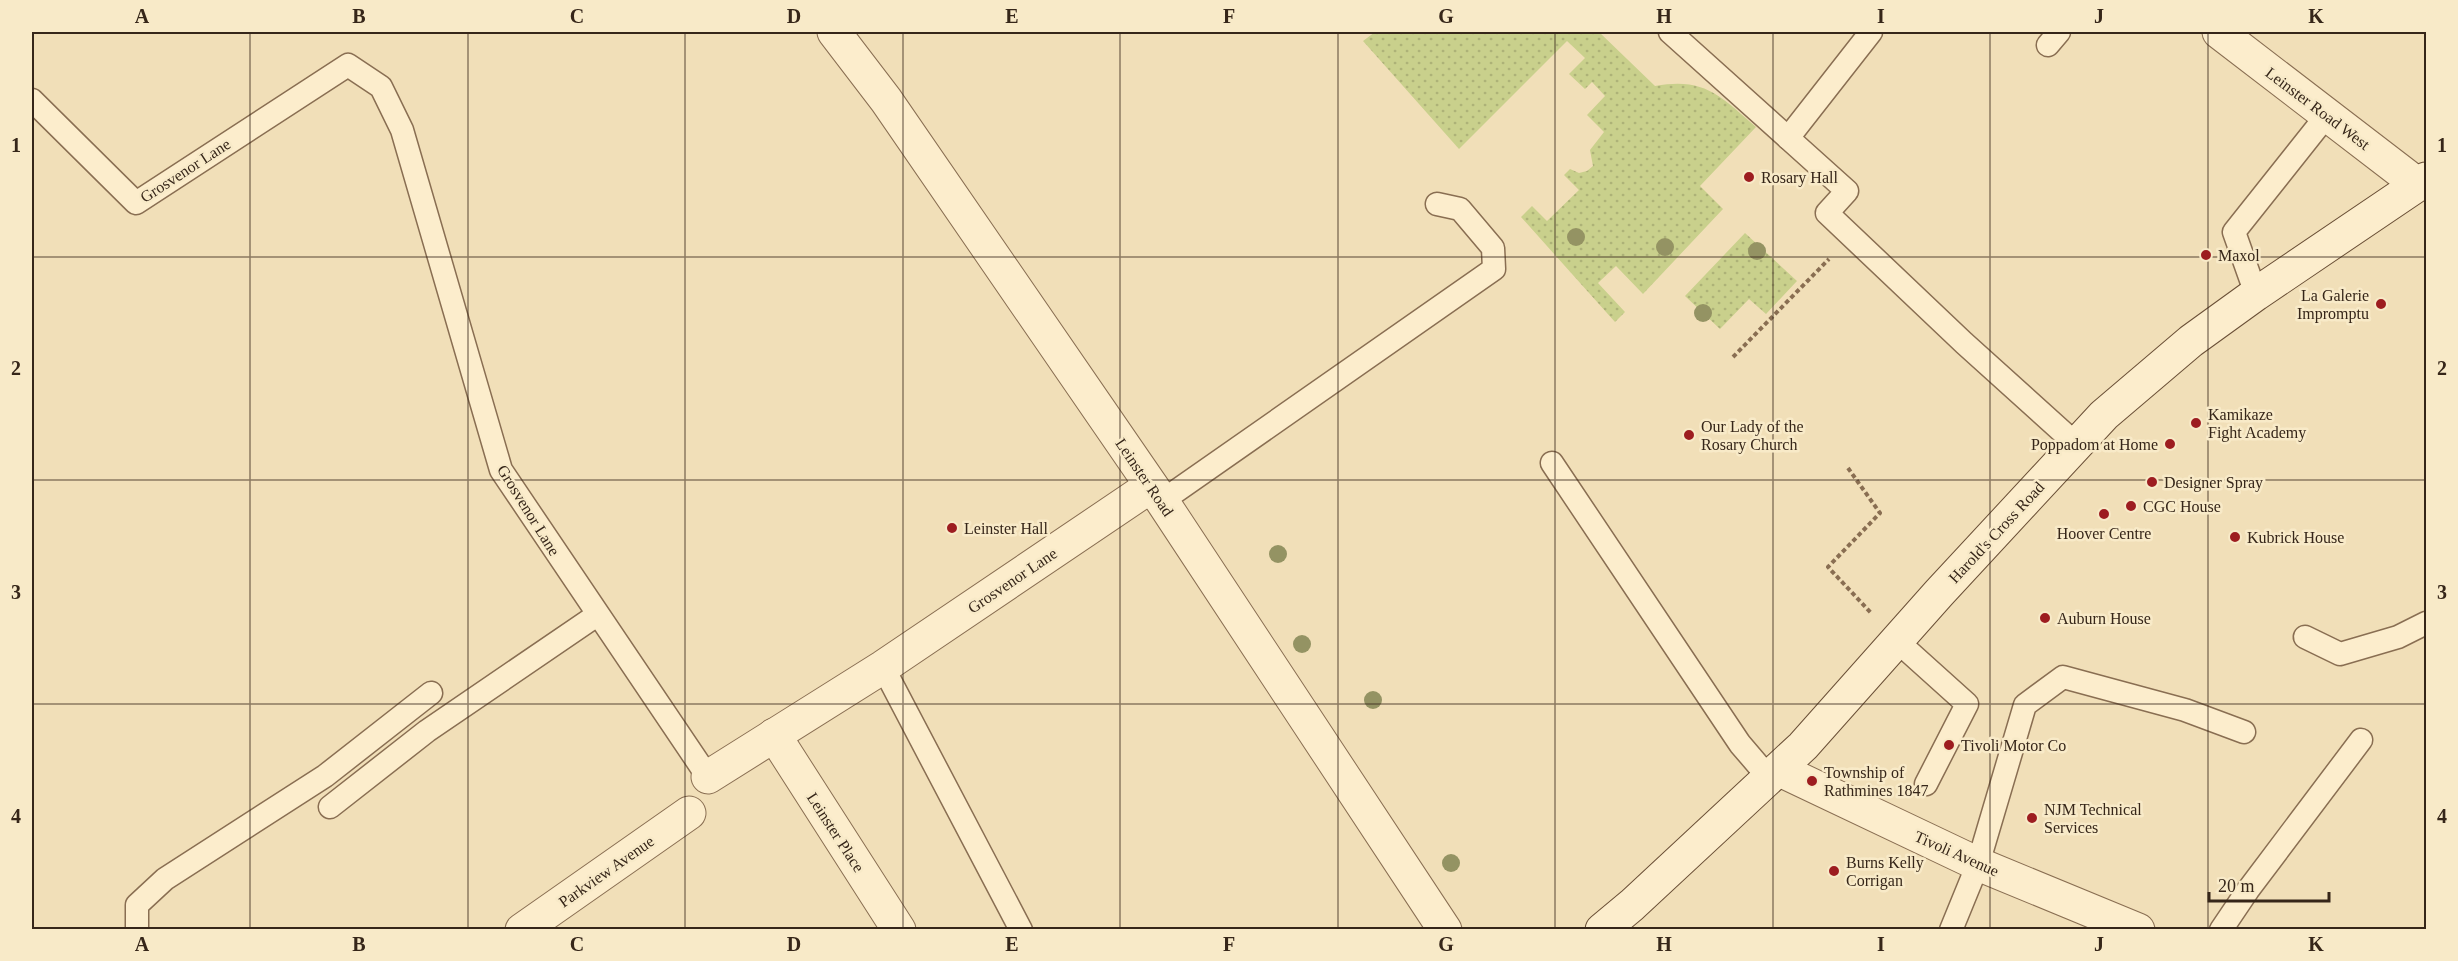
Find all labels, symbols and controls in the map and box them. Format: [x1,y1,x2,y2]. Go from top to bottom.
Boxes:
text: A [135,5,150,27]
text: B [352,5,366,27]
text: C [570,5,584,27]
text: D [787,5,801,27]
text: E [1005,5,1019,27]
text: F [1223,5,1235,27]
text: G [1438,5,1454,27]
text: H [1656,5,1672,27]
text: I [1877,5,1885,27]
text: J [2094,5,2104,27]
text: K [2308,5,2324,27]
street label: Leinster Road West [2262,64,2373,153]
text: 1 [11,134,21,156]
text: 1 [2437,134,2447,156]
street label: Grosvenor Lane [137,135,233,206]
place label: Rosary Hall [1761,169,1838,187]
marker: Rosary Hall [1742,170,1756,184]
place label: Maxol [2218,247,2260,264]
marker: Maxol [2199,248,2213,262]
place label: La Galerie Impromptu [2297,287,2369,323]
marker: La Galerie Impromptu [2374,297,2388,311]
text: 2 [11,357,21,379]
text: 2 [2437,357,2447,379]
place label: Kamikaze Fight Academy [2208,406,2306,442]
marker: Kamikaze Fight Academy [2189,416,2203,430]
place label: Our Lady of the Rosary Church [1701,418,1804,454]
marker: Our Lady of the Rosary Church [1682,428,1696,442]
street label: Leinster Road [1112,435,1177,519]
place label: Poppadom at Home [2031,436,2158,454]
marker: Poppadom at Home [2163,437,2177,451]
street label: Grosvenor Lane [494,462,563,559]
place label: Designer Spray [2164,474,2263,492]
marker: Designer Spray [2145,475,2159,489]
street label: Harold's Cross Road [1945,478,2048,586]
place label: CGC House [2143,498,2221,515]
marker: CGC House [2124,499,2138,513]
marker: Hoover Centre [2097,507,2111,521]
place label: Leinster Hall [964,520,1049,537]
marker: Leinster Hall [945,521,959,535]
place label: Hoover Centre [2057,525,2151,542]
place label: Kubrick House [2247,529,2344,546]
marker: Kubrick House [2228,530,2242,544]
street label: Grosvenor Lane [965,544,1060,616]
text: 3 [11,581,21,603]
text: 3 [2437,581,2447,603]
place label: Auburn House [2057,610,2151,627]
marker: Auburn House [2038,611,2052,625]
place label: Tivoli Motor Co [1961,737,2066,754]
marker: Tivoli Motor Co [1942,738,1956,752]
place label: Township of Rathmines 1847 [1824,764,1928,799]
marker: Township of Rathmines 1847 [1805,774,1819,788]
street label: Leinster Place [804,789,868,875]
place label: NJM Technical Services [2044,801,2142,836]
text: 4 [11,805,21,827]
text: 4 [2437,805,2447,827]
marker: NJM Technical Services [2025,811,2039,825]
street label: Tivoli Avenue [1912,827,2001,880]
street label: Parkview Avenue [555,832,657,911]
place label: Burns Kelly Corrigan [1846,854,1924,890]
marker: Burns Kelly Corrigan [1827,864,1841,878]
scale bar [2209,865,2329,903]
text: 20 m [2218,876,2255,896]
text: A [135,933,150,955]
text: B [352,933,366,955]
text: C [570,933,584,955]
text: D [787,933,801,955]
text: E [1005,933,1019,955]
text: F [1223,933,1235,955]
text: G [1438,933,1454,955]
text: H [1656,933,1672,955]
text: I [1877,933,1885,955]
text: J [2094,933,2104,955]
text: K [2308,933,2324,955]

